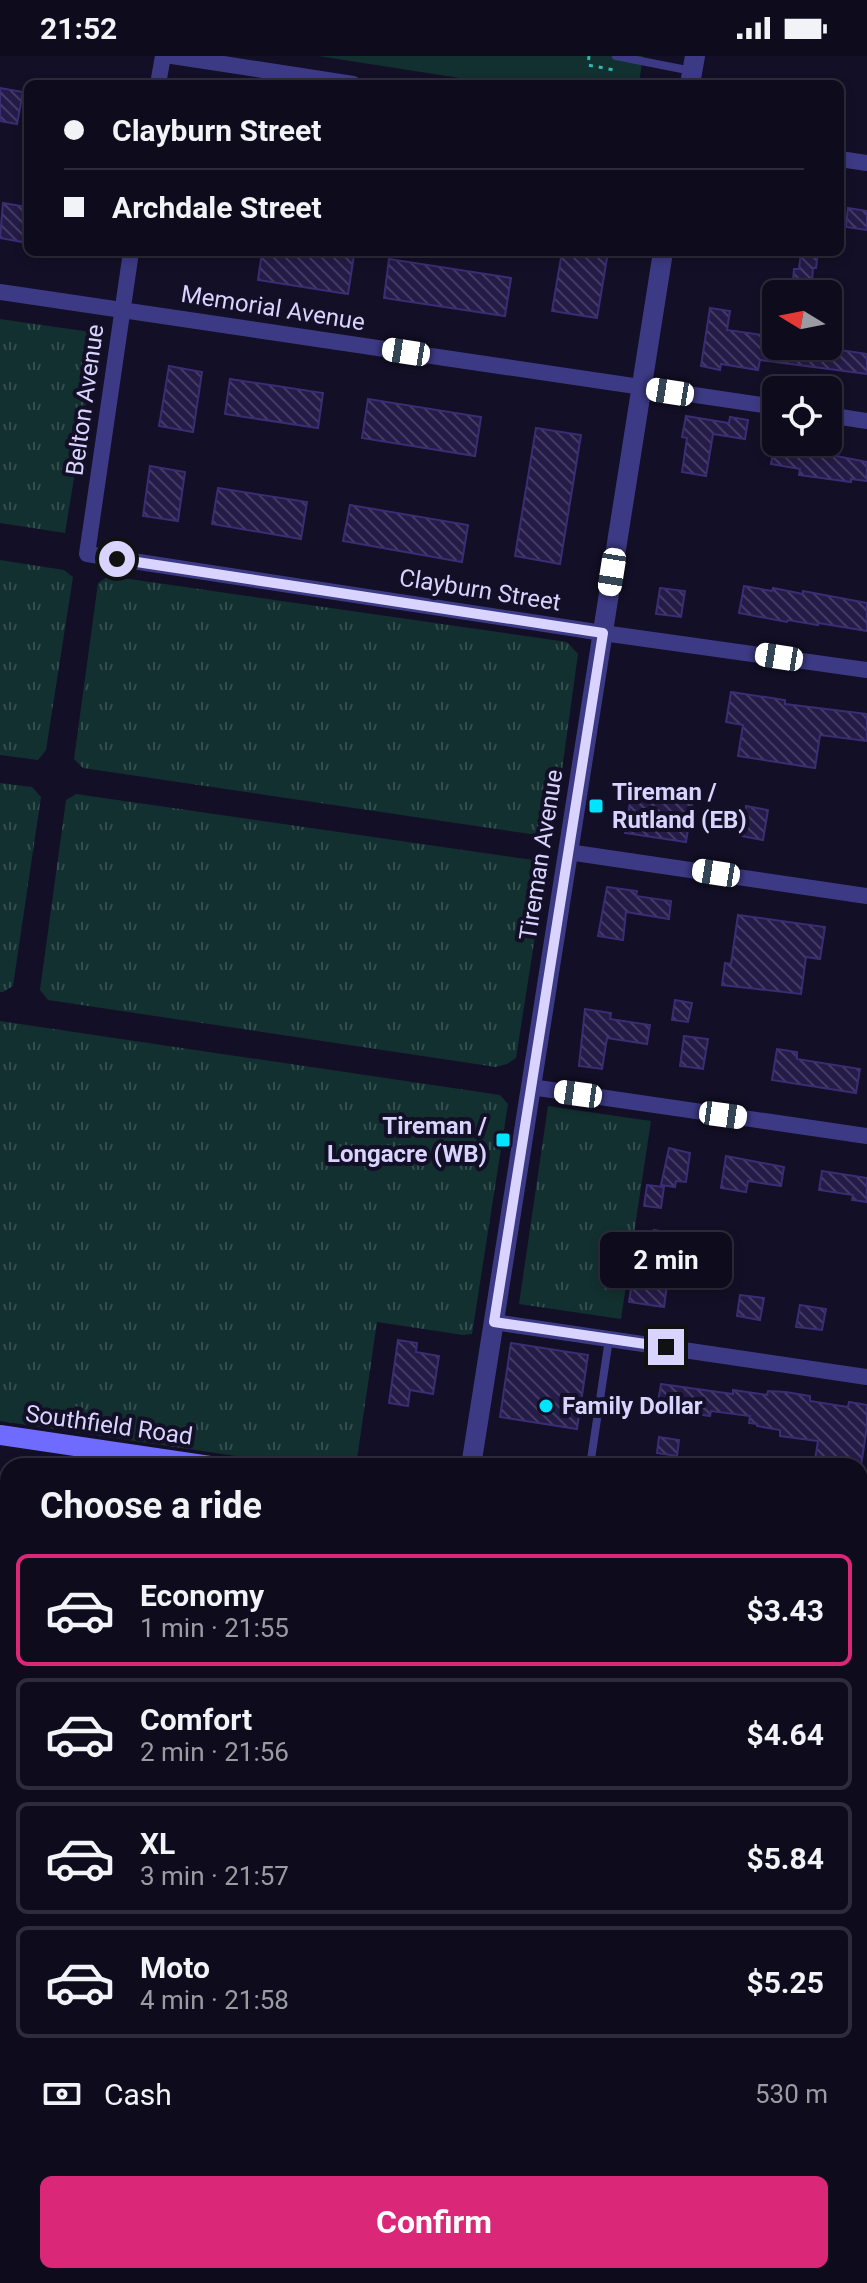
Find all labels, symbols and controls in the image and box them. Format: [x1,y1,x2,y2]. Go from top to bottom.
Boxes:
text: 21:52 [40,11,117,46]
text: Clayburn Street [112,113,321,148]
text: Archdale Street [112,190,322,225]
street label: Memorial Avenue [179,280,367,336]
north arrow [762,280,842,360]
map controls [762,280,842,456]
street label: Belton Avenue [61,323,109,477]
car [380,336,432,368]
car [644,376,696,408]
button: locate [762,376,842,456]
route start [99,541,135,577]
car [596,546,628,598]
street label: Clayburn Street [397,563,563,617]
car [753,641,805,673]
street label: Tireman Avenue [514,768,568,942]
place label: Tireman / Rutland (EB) [612,778,747,834]
marker: Tireman / Rutland (EB) [587,797,605,815]
car [690,857,742,889]
car [553,1079,603,1109]
car [698,1100,748,1130]
place label: Tireman / Longacre (WB) [327,1112,487,1168]
marker: Tireman / Longacre (WB) [494,1131,512,1149]
callout: 2 min [600,1231,732,1287]
text: 2 min [633,1245,699,1275]
route end [648,1329,684,1365]
place label: Family Dollar [562,1392,703,1420]
marker: Family Dollar [537,1397,555,1415]
street label: Southfield Road [24,1399,194,1451]
text: Choose a ride [40,1485,262,1527]
icon: car [44,1574,116,1646]
text: Economy [140,1578,264,1613]
text: $3.43 [746,1593,824,1628]
text: 1 min · 21:55 [140,1613,289,1643]
icon: car [44,1698,116,1770]
text: Comfort [140,1702,252,1737]
text: $4.64 [746,1717,824,1752]
text: 2 min · 21:56 [140,1737,289,1767]
icon: car [44,1822,116,1894]
text: XL [140,1826,175,1861]
text: $5.84 [746,1841,824,1876]
text: 3 min · 21:57 [140,1861,289,1891]
icon: car [44,1946,116,2018]
text: Moto [140,1950,210,1985]
text: $5.25 [746,1965,824,2000]
text: 4 min · 21:58 [140,1985,289,2015]
icon: cash [40,2072,84,2116]
text: Cash [104,2077,172,2112]
text: 530 m [755,2079,828,2109]
button: Confirm [40,2176,828,2268]

